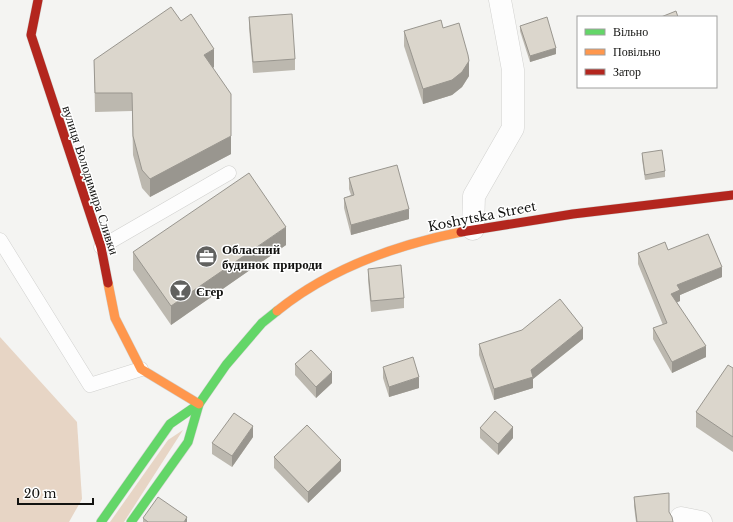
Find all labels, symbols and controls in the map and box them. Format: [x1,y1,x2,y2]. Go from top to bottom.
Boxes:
legend [577,16,717,88]
text: Вільно [613,24,648,39]
text: Повільно [613,44,661,59]
text: Затор [613,64,641,79]
street label: вулиця Володимира Сливки [58,104,123,257]
street label: Koshytska Street [427,198,538,235]
place label: Обласний будинок природи [222,241,323,273]
office icon: Обласний будинок природи [193,243,219,269]
bar icon: Єгер [167,278,193,304]
place label: Єгер [196,283,224,300]
scale bar [18,480,93,506]
text: 20 m [24,486,56,501]

